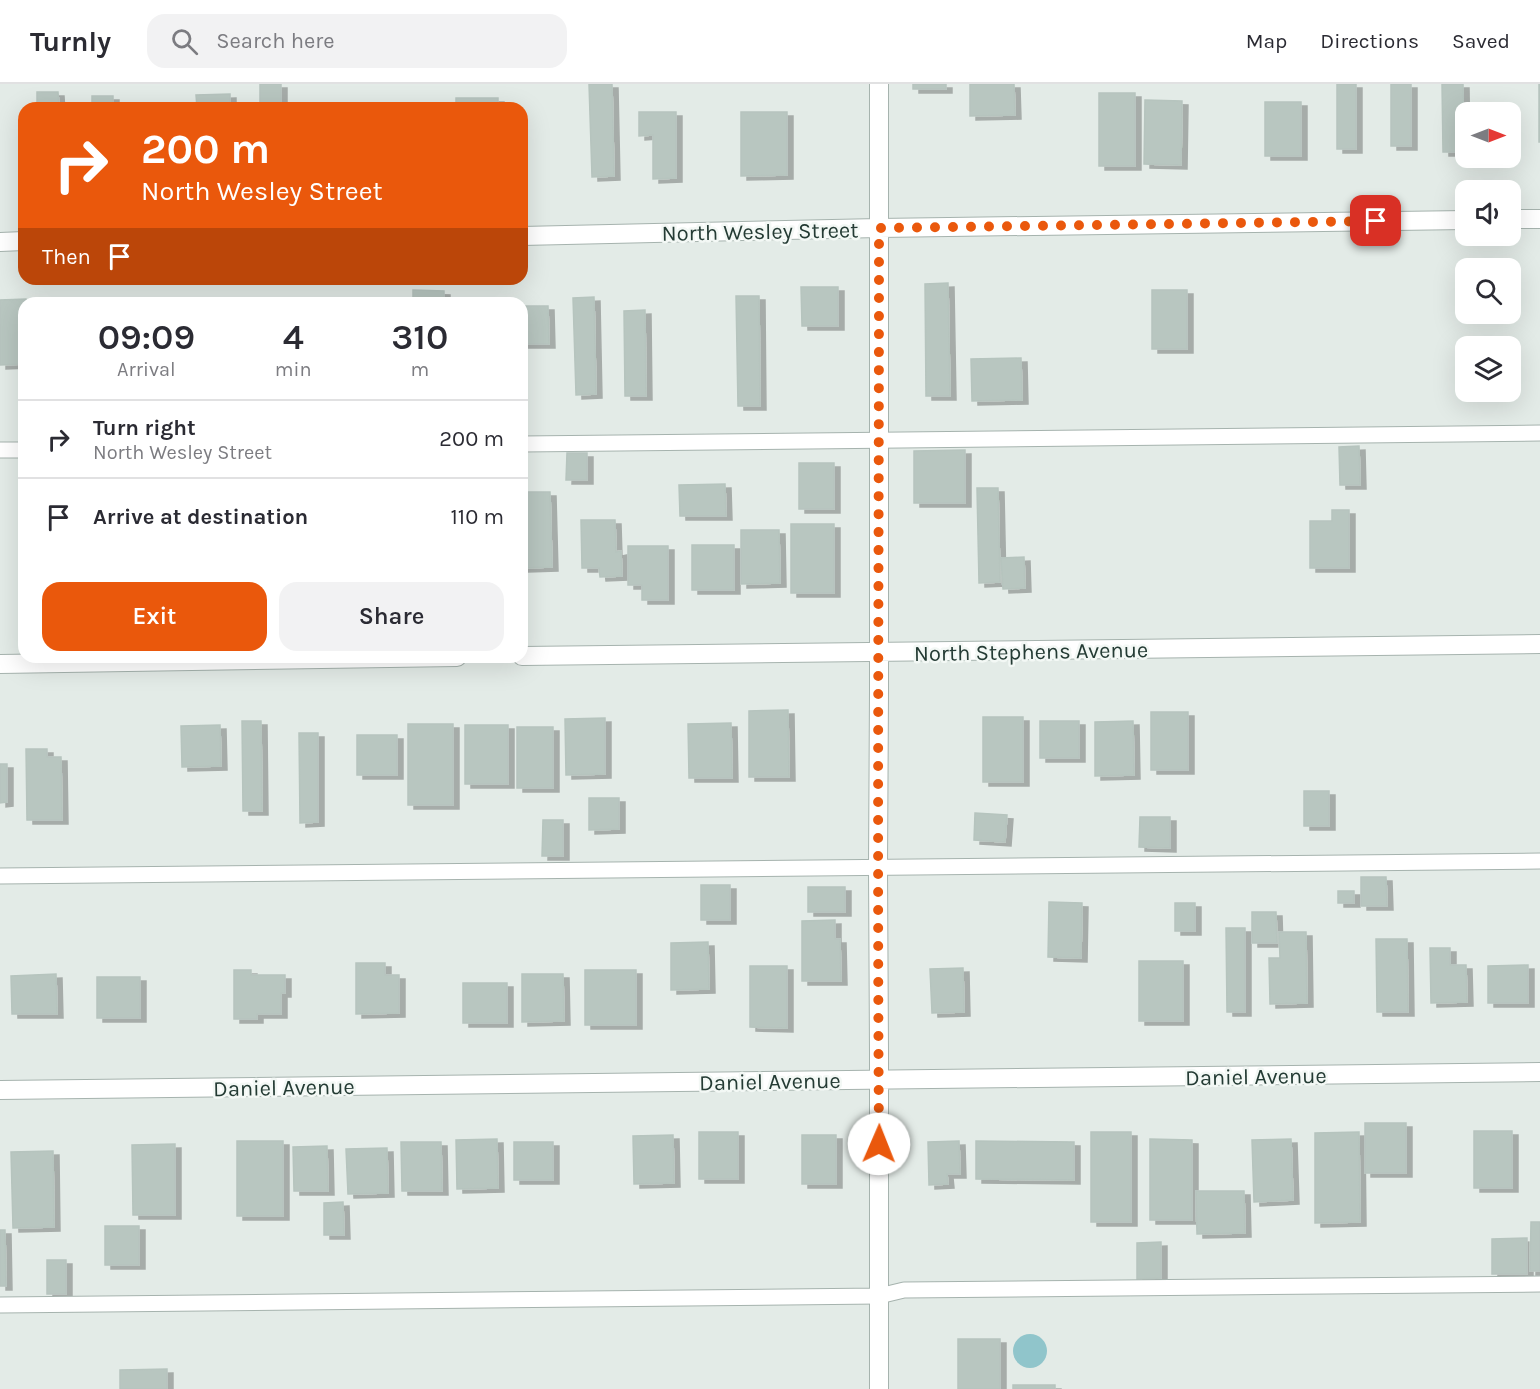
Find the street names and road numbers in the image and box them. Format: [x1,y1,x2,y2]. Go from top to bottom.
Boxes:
street label: North Wesley Street [661,217,859,247]
street label: North Stephens Avenue [914,637,1149,667]
street label: Daniel Avenue [1185,1063,1327,1091]
street label: Daniel Avenue [699,1068,841,1096]
street label: Daniel Avenue [213,1074,355,1102]

